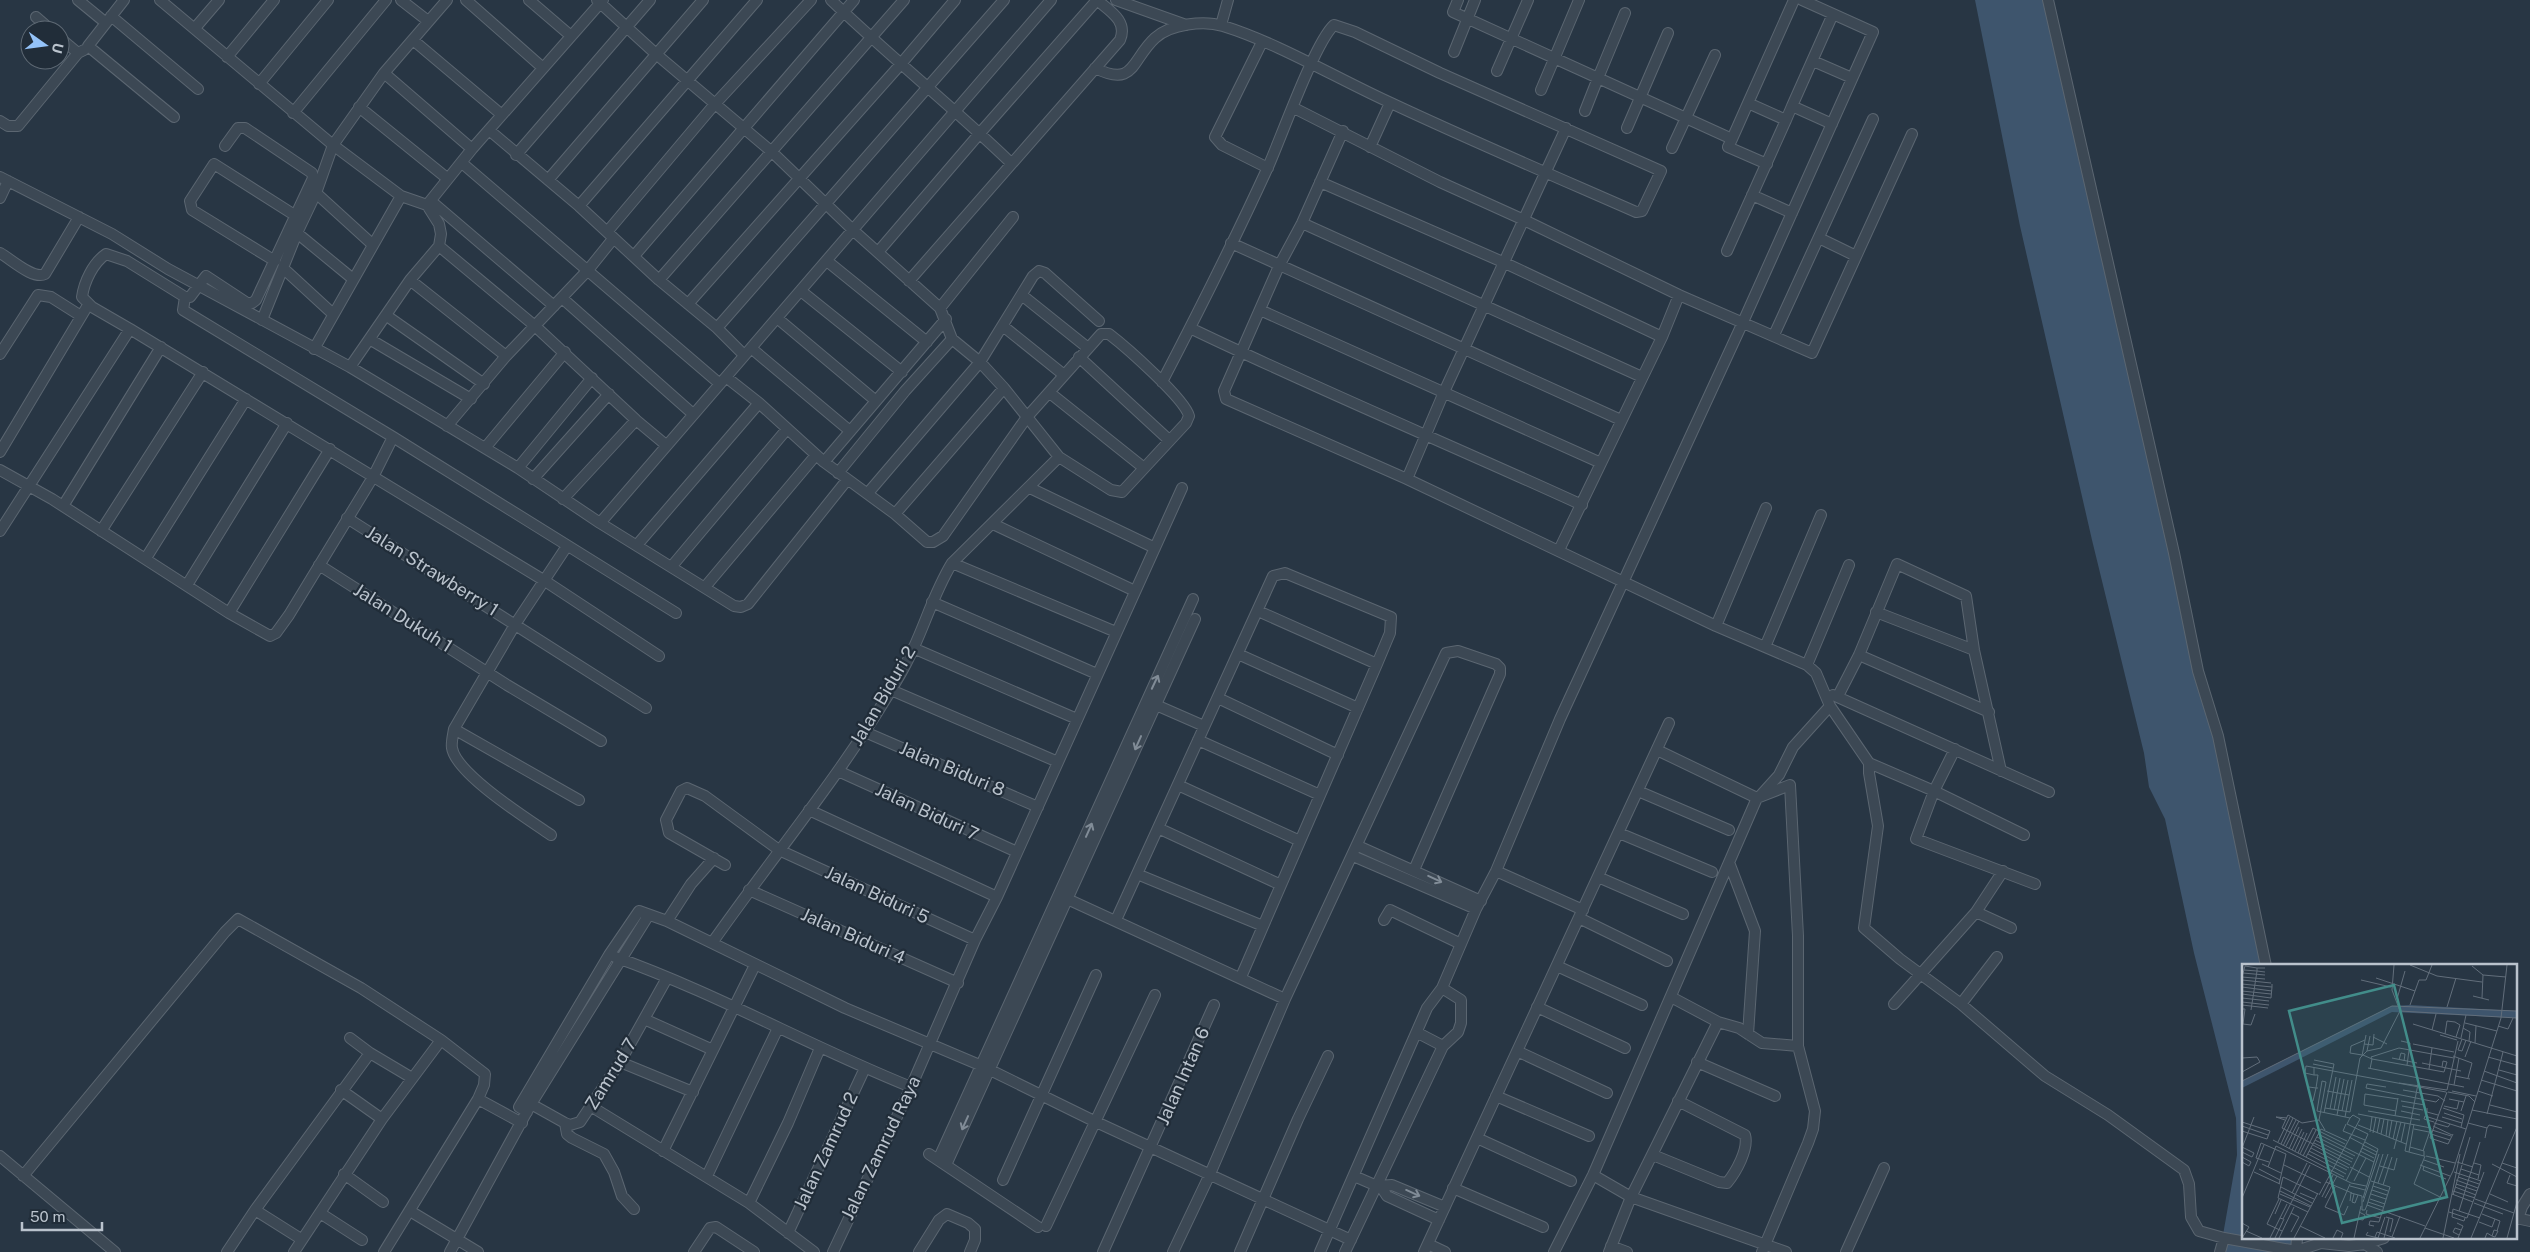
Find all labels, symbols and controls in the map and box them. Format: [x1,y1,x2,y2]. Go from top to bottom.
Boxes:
north arrow [20,20,70,70]
text: U [49,41,67,55]
street label: Jalan Strawberry 1 [362,521,503,620]
street label: Jalan Dukuh 1 [350,579,457,656]
street label: Jalan Biduri 2 [846,642,920,749]
one-way arrow [1151,675,1160,690]
one-way arrow [1133,735,1143,750]
street label: Jalan Biduri 8 [896,737,1008,800]
street label: Jalan Biduri 7 [872,778,982,845]
one-way arrow [1084,823,1094,838]
street label: Jalan Biduri 5 [822,861,933,928]
one-way arrow [1427,875,1442,885]
street label: Jalan Biduri 4 [798,903,909,968]
inset map [2242,964,2518,1240]
street label: Jalan Intan 6 [1152,1024,1213,1128]
street label: Zamrud 7 [580,1034,641,1113]
street label: Jalan Zamrud Raya [837,1072,925,1223]
street label: Jalan Zamrud 2 [789,1089,862,1213]
one-way arrow [960,1115,970,1130]
one-way arrow [1405,1189,1420,1199]
scale bar [22,1200,102,1232]
text: 50 m [30,1208,65,1225]

